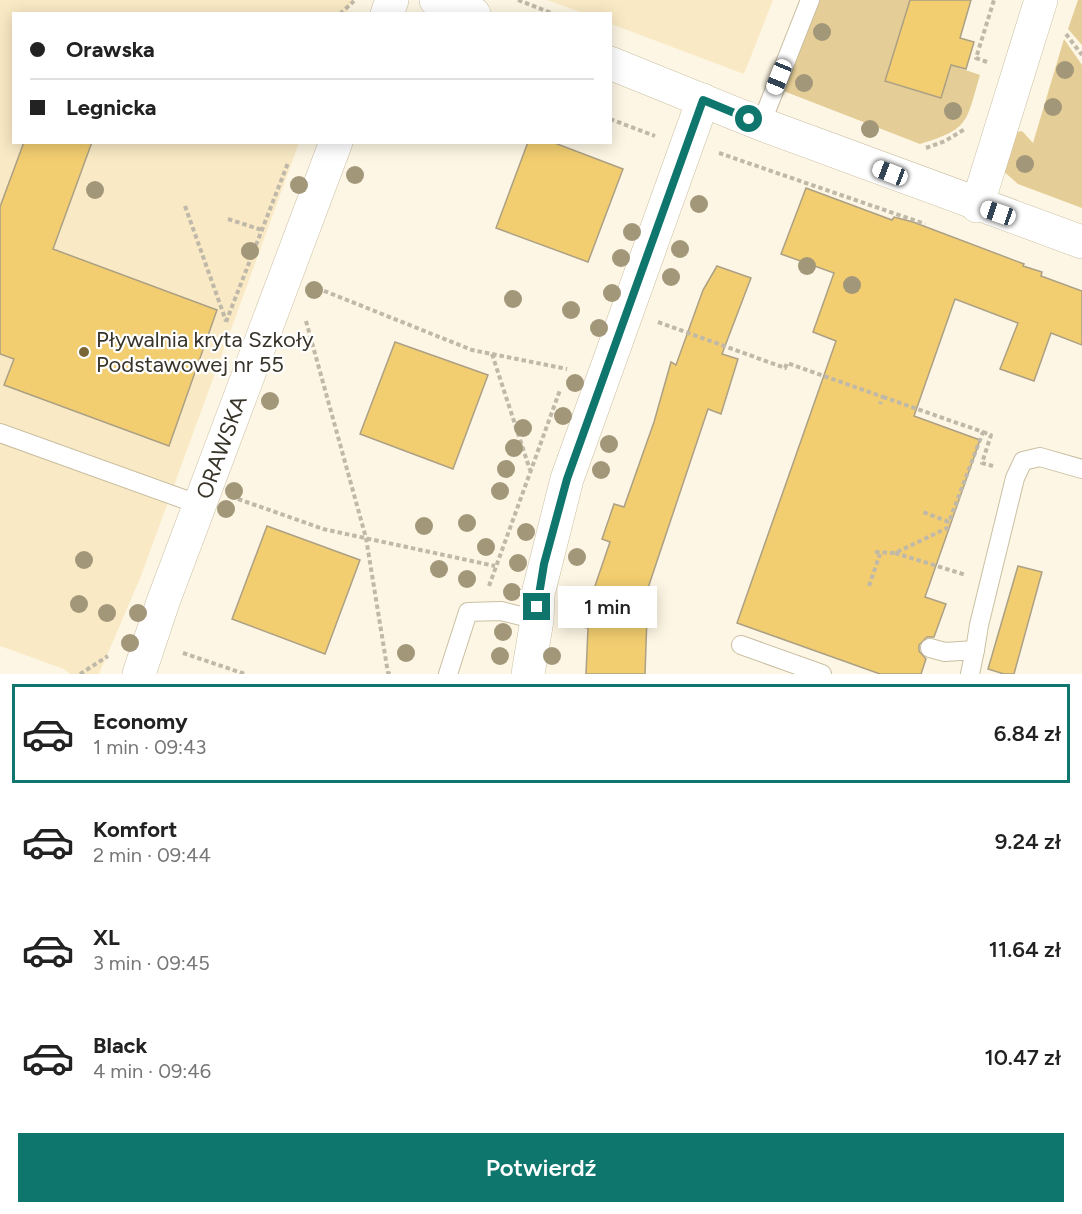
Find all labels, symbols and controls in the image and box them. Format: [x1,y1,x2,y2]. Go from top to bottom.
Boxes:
text: Orawska [66,36,155,63]
car [764,57,794,97]
text: Legnicka [66,94,157,121]
route start [735,105,762,132]
car [870,158,910,188]
car [978,199,1018,227]
place label: Pływalnia kryta Szkoły Podstawowej nr 55 [96,326,314,378]
marker: Pływalnia kryta Szkoły Podstawowej nr 55 [77,345,91,359]
street label: ORAWSKA [190,392,253,503]
callout: 1 min [558,586,657,628]
route end [523,593,550,620]
text: 1 min [584,595,631,619]
icon: car [21,707,75,761]
text: Economy [93,708,188,735]
text: 6.84 zł [994,720,1061,747]
text: 1 min · 09:43 [93,735,206,759]
icon: car [21,815,75,869]
text: Komfort [93,816,177,843]
text: 9.24 zł [995,828,1061,855]
text: 2 min · 09:44 [93,843,211,867]
icon: car [21,923,75,977]
text: XL [93,924,120,951]
text: 11.64 zł [989,936,1061,963]
text: 3 min · 09:45 [93,951,210,975]
icon: car [21,1031,75,1085]
text: Black [93,1032,147,1059]
text: 10.47 zł [984,1044,1061,1071]
text: 4 min · 09:46 [93,1059,211,1083]
button: Potwierdź [18,1133,1064,1202]

